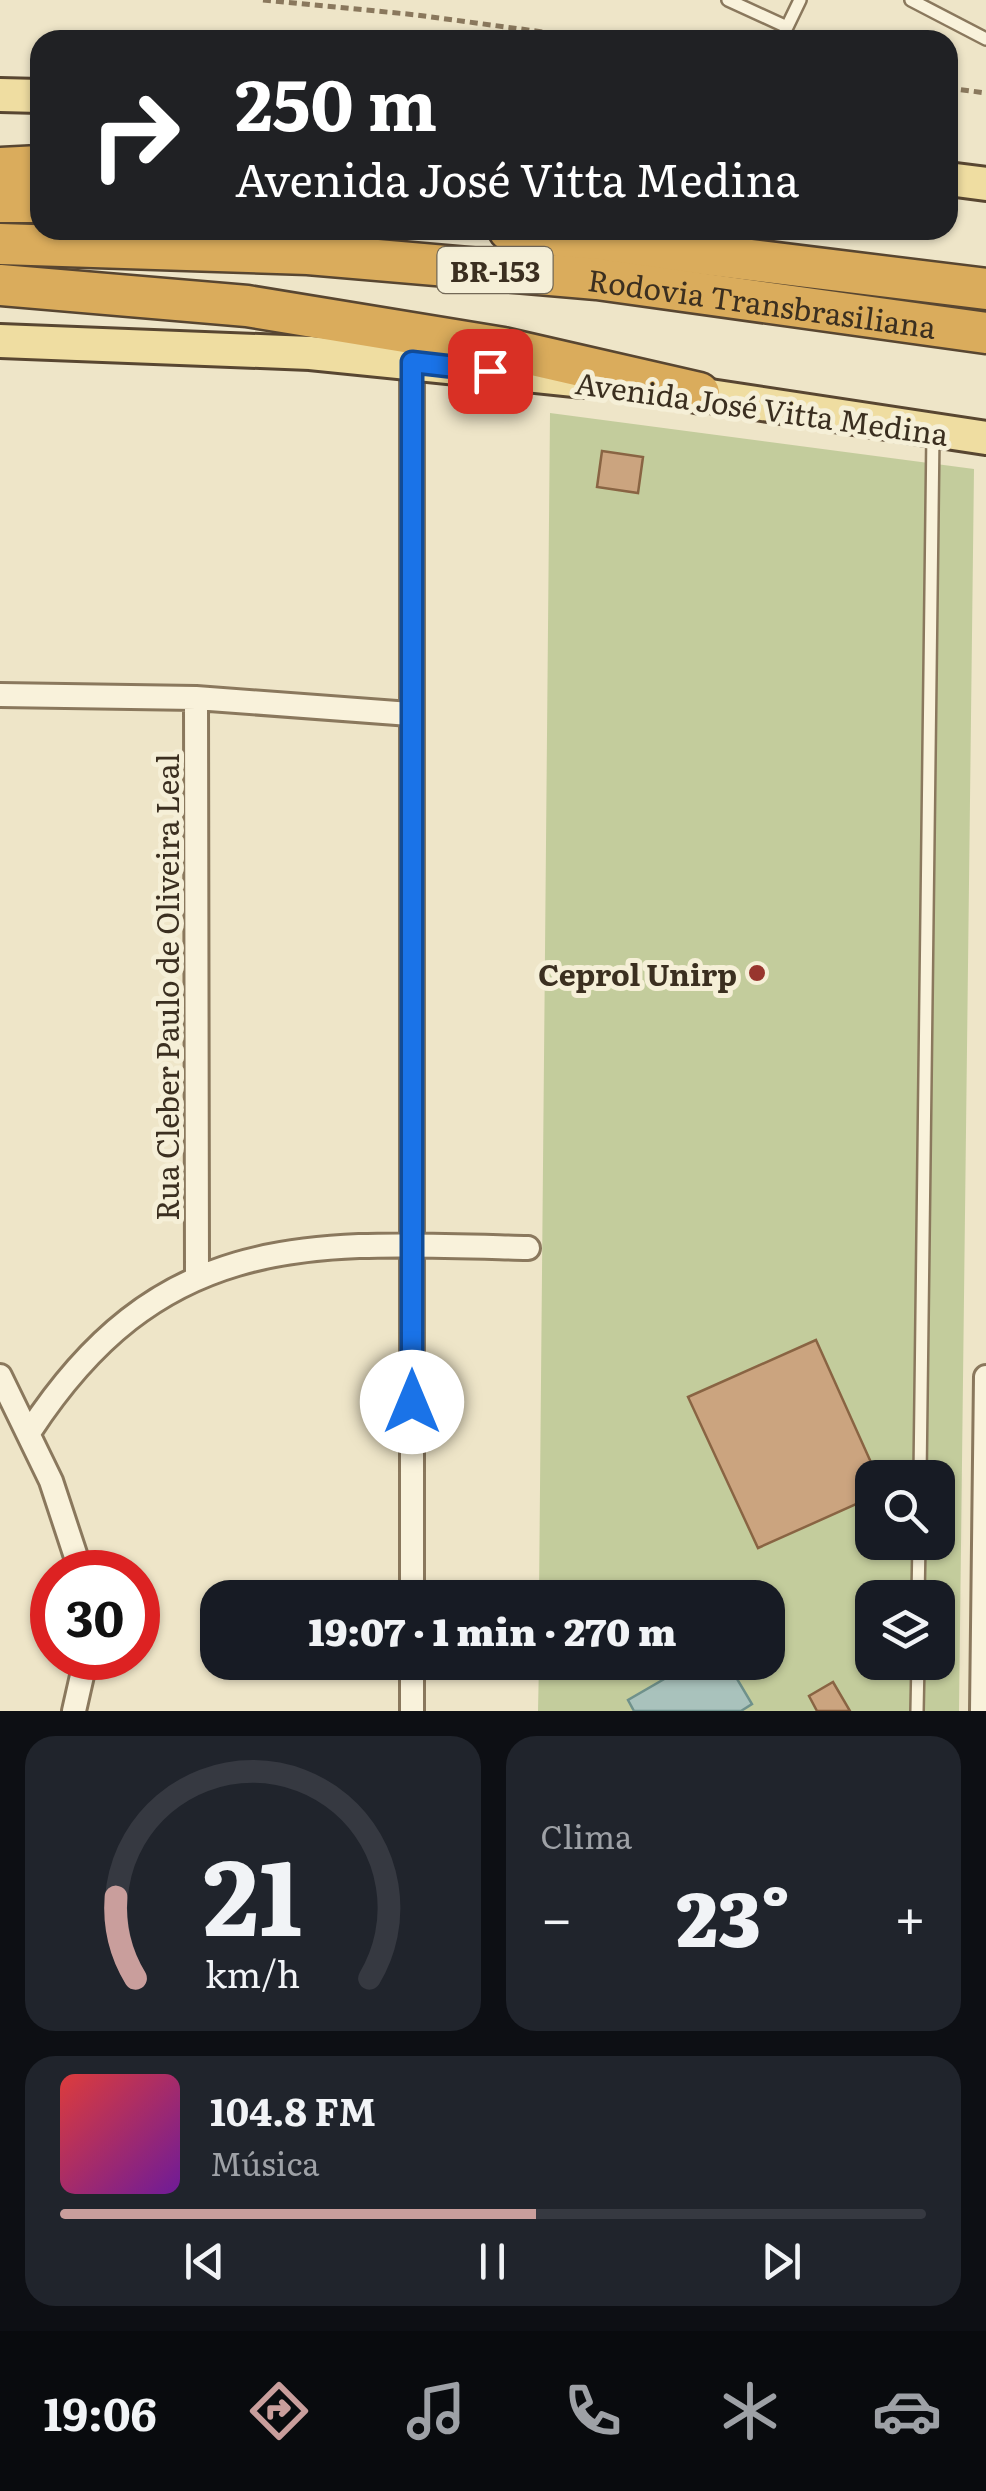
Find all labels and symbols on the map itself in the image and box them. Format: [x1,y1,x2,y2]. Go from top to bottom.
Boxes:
road number: BR-153 [438,247,552,293]
street label: Rodovia Transbrasiliana [585,256,940,348]
pin [448,329,533,414]
street label: Avenida José Vitta Medina [573,359,952,455]
street label: Rua Cleber Paulo de Oliveira Leal [144,753,188,1221]
place label: Ceprol Unirp [538,951,737,995]
marker: Ceprol Unirp [746,962,768,984]
position arrow [360,1350,464,1454]
speed limit sign: 30 [30,1550,160,1680]

